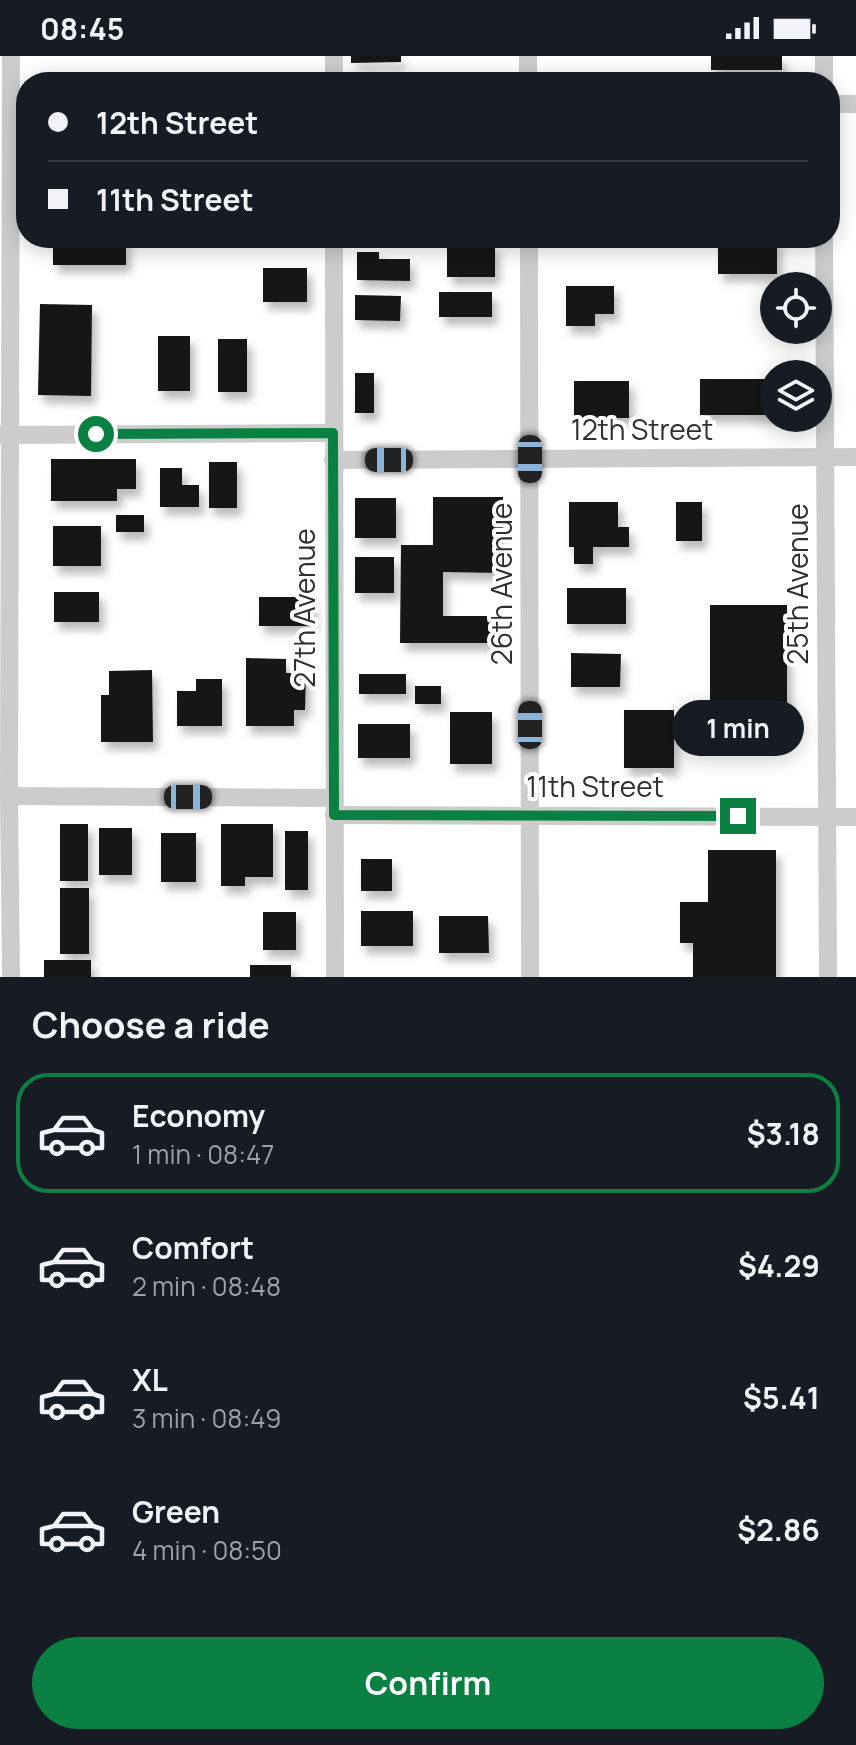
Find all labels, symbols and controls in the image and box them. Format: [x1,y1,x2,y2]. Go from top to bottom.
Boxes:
text: 08:45 [40,8,124,49]
text: 12th Street [96,102,258,143]
text: 11th Street [96,179,254,220]
map controls [760,272,832,432]
button: locate [760,272,832,344]
button: layers [760,360,832,432]
street label: 12th Street [571,410,713,448]
route start [78,416,114,452]
car [518,435,542,483]
car [365,448,413,472]
street label: 26th Avenue [482,503,520,665]
street label: 25th Avenue [778,503,816,665]
street label: 27th Avenue [285,528,323,688]
callout: 1 min [672,700,804,756]
car [518,701,542,749]
text: 1 min [706,710,770,746]
street label: 11th Street [526,767,664,805]
car [164,785,212,809]
route end [720,798,756,834]
text: Choose a ride [32,1000,270,1049]
text: Economy [132,1095,265,1136]
icon: car [36,1097,108,1169]
text: $3.18 [747,1113,820,1154]
text: 1 min · 08:47 [132,1136,274,1172]
text: Comfort [132,1227,254,1268]
icon: car [36,1229,108,1301]
text: $4.29 [738,1245,820,1286]
text: 2 min · 08:48 [132,1268,281,1304]
text: XL [132,1359,168,1400]
icon: car [36,1361,108,1433]
text: $5.41 [743,1377,820,1418]
text: 3 min · 08:49 [132,1400,281,1436]
text: Green [132,1491,220,1532]
icon: car [36,1493,108,1565]
text: $2.86 [737,1509,820,1550]
text: 4 min · 08:50 [132,1532,282,1568]
button: Confirm [32,1637,824,1729]

